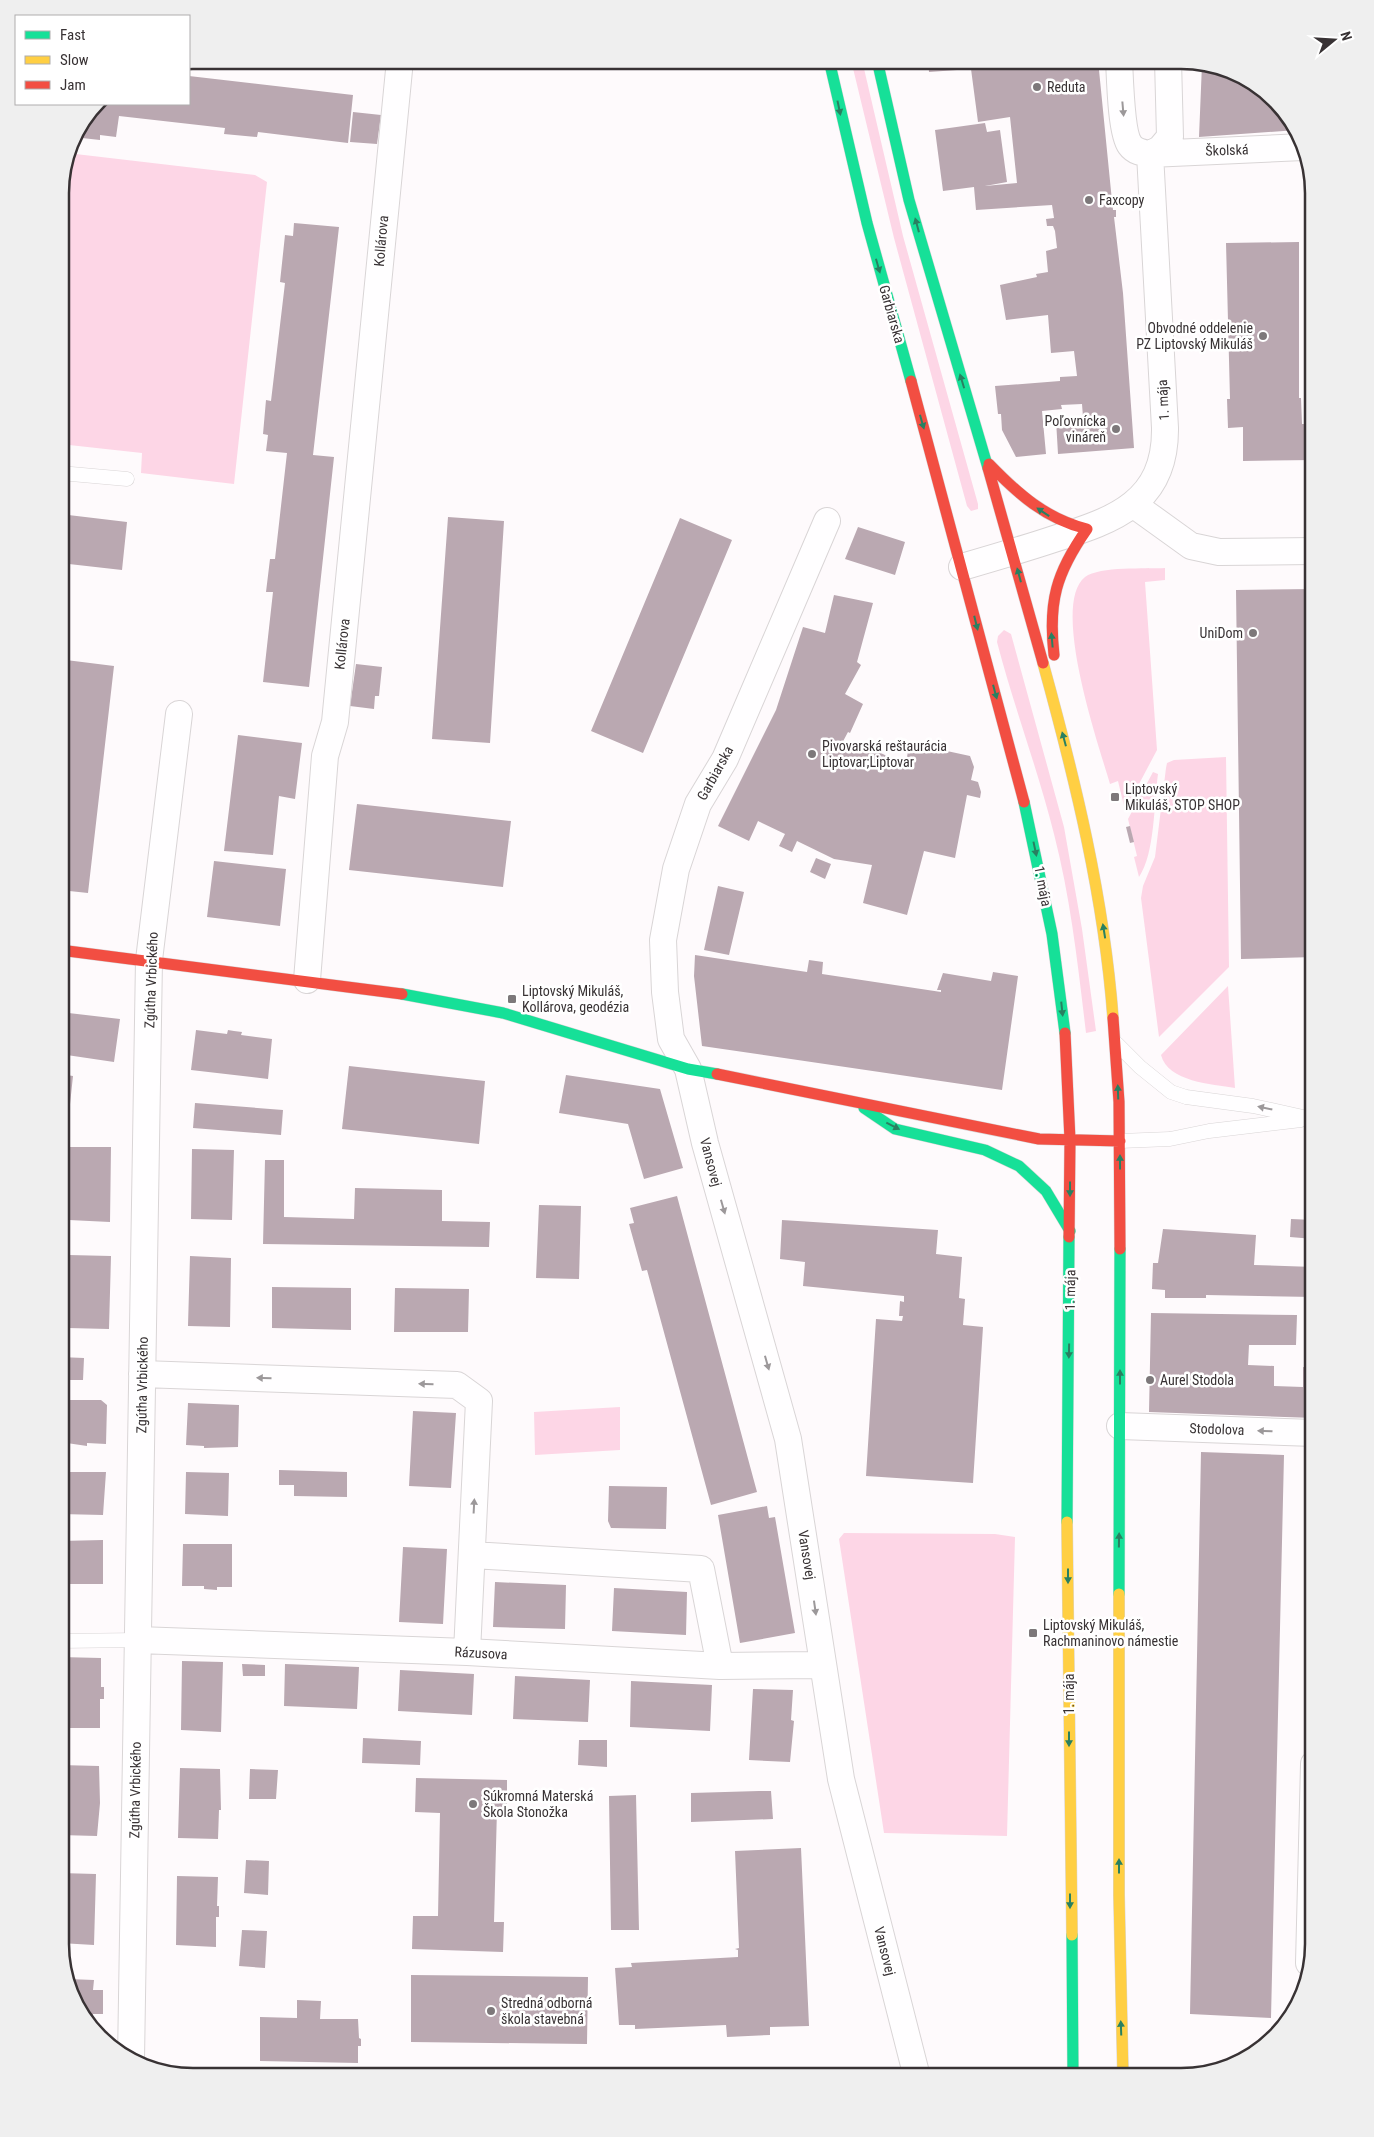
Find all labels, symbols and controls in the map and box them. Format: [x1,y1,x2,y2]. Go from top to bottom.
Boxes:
legend [15,15,190,105]
north arrow [1309,15,1359,65]
text: Fast [60,26,85,44]
text: N [1337,29,1355,43]
text: Slow [60,51,89,69]
text: Jam [60,76,86,94]
place label: Reduta [1047,79,1086,95]
marker: Reduta [1031,81,1043,93]
one-way arrow [835,100,843,116]
one-way arrow [1119,101,1127,117]
street label: Školská [1205,140,1249,159]
place label: Faxcopy [1099,192,1145,208]
marker: Faxcopy [1083,194,1095,206]
street label: Kollárova [371,215,391,267]
one-way arrow [912,217,920,232]
one-way arrow [875,258,883,273]
street label: Garbiarska [876,283,908,345]
place label: Obvodné oddelenie PZ Liptovský Mikuláš [1136,320,1253,352]
marker: Obvodné oddelenie PZ Liptovský Mikuláš [1257,330,1269,342]
one-way arrow [957,373,965,388]
street label: 1. mája [1154,379,1172,421]
place label: Poľovnícka vináreň [1045,413,1106,445]
one-way arrow [918,415,926,430]
marker: Poľovnícka vináreň [1110,423,1122,435]
one-way arrow [1036,507,1049,517]
one-way arrow [1015,567,1023,582]
one-way arrow [973,615,981,630]
street label: Kollárova [331,618,353,670]
place label: UniDom [1200,625,1243,641]
marker: UniDom [1247,627,1259,639]
one-way arrow [1048,632,1056,648]
one-way arrow [991,684,999,699]
one-way arrow [1060,732,1068,747]
place label: Pivovarská reštaurácia Liptovar;Liptovar [822,738,947,770]
street label: Garbiarska [694,743,736,803]
marker: Pivovarská reštaurácia Liptovar;Liptovar [806,748,818,760]
place label: Liptovský Mikuláš, STOP SHOP [1125,781,1240,813]
marker: Liptovský Mikuláš, STOP SHOP [1109,791,1121,803]
one-way arrow [1032,842,1040,858]
street label: 1. mája [1031,864,1055,908]
one-way arrow [1099,922,1107,938]
street label: Zgútha Vrbického [141,931,161,1029]
place label: Liptovský Mikuláš, Kollárova, geodézia [522,983,629,1015]
marker: Liptovský Mikuláš, Kollárova, geodézia [506,993,518,1005]
one-way arrow [1058,1002,1066,1018]
one-way arrow [1114,1084,1122,1100]
one-way arrow [1257,1104,1272,1112]
one-way arrow [885,1122,900,1130]
street label: Vansovej [697,1136,725,1188]
one-way arrow [1116,1154,1124,1170]
one-way arrow [1066,1181,1074,1197]
one-way arrow [719,1199,727,1214]
street label: 1. mája [1062,1269,1078,1311]
street label: Zgútha Vrbického [133,1337,151,1433]
one-way arrow [1065,1344,1073,1360]
one-way arrow [763,1355,771,1371]
one-way arrow [1116,1369,1124,1385]
place label: Aurel Stodola [1160,1372,1234,1388]
one-way arrow [256,1374,272,1382]
marker: Aurel Stodola [1144,1374,1156,1386]
one-way arrow [418,1380,434,1388]
street label: Stodolova [1189,1420,1245,1438]
one-way arrow [1257,1427,1273,1435]
one-way arrow [471,1498,479,1514]
street label: Vansovej [795,1529,819,1581]
one-way arrow [1115,1531,1123,1547]
one-way arrow [1064,1568,1072,1584]
one-way arrow [811,1600,819,1616]
place label: Liptovský Mikuláš, Rachmaninovo námestie [1043,1617,1179,1649]
marker: Liptovský Mikuláš, Rachmaninovo námestie [1027,1627,1039,1639]
street label: Rázusova [454,1644,508,1662]
street label: 1. mája [1061,1674,1077,1714]
one-way arrow [1065,1731,1073,1747]
street label: Zgútha Vrbického [126,1742,144,1838]
place label: Súkromná Materská Škola Stonožka [483,1788,593,1820]
marker: Súkromná Materská Škola Stonožka [467,1798,479,1810]
one-way arrow [1114,1858,1122,1874]
one-way arrow [1066,1893,1074,1909]
street label: Vansovej [871,1925,899,1977]
place label: Stredná odborná škola stavebná [501,1995,592,2027]
marker: Stredná odborná škola stavebná [485,2005,497,2017]
one-way arrow [1117,2020,1125,2036]

